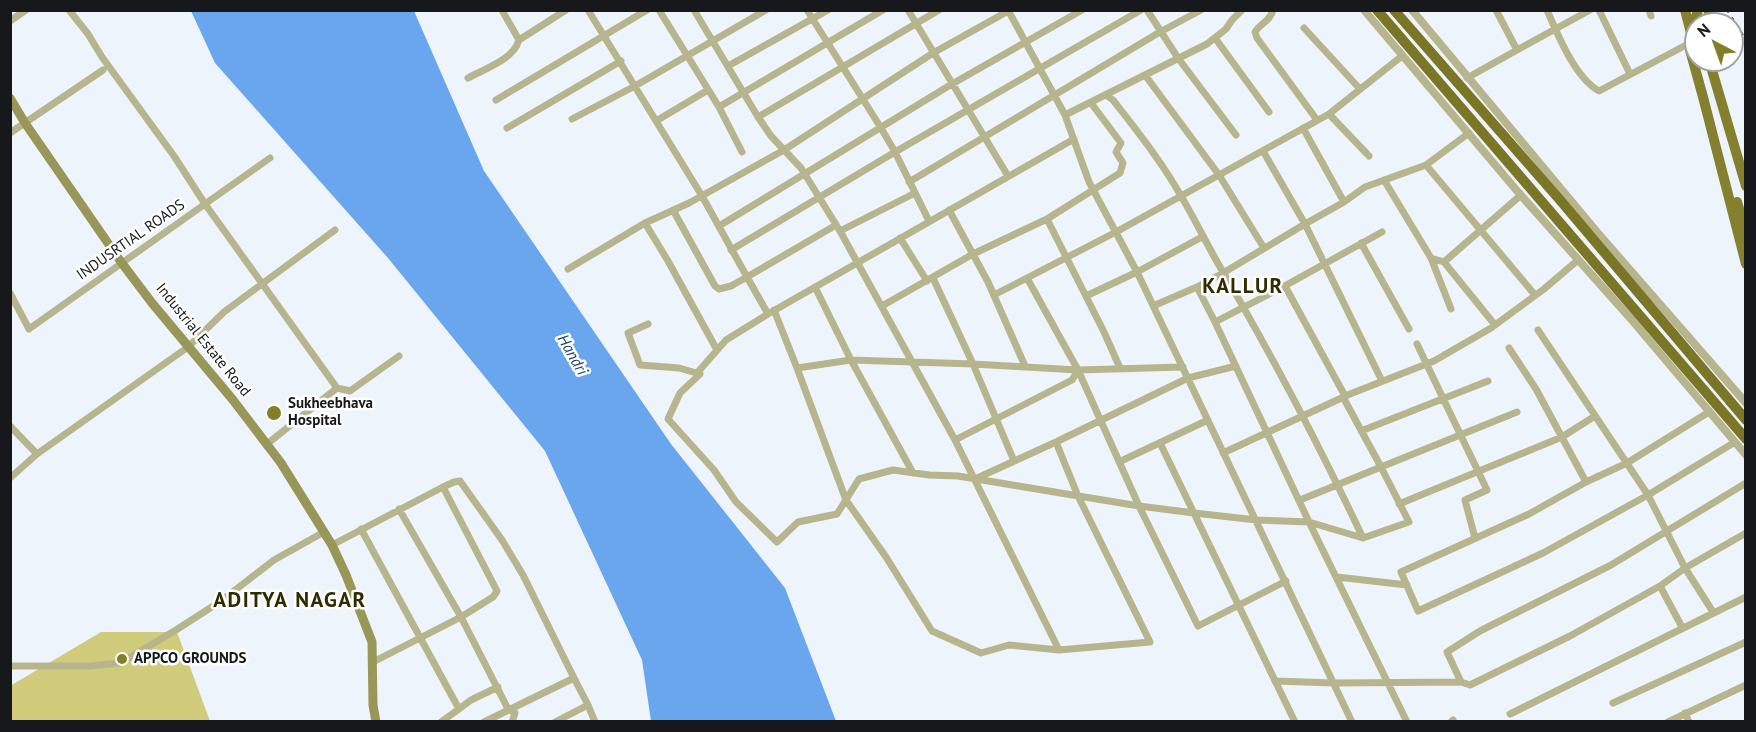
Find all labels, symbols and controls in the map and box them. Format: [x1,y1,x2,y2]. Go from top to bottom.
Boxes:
north arrow [1684,12,1744,72]
text: N [1693,19,1714,41]
street label: INDUSRTIAL ROADS [73,196,189,284]
district label: KALLUR [1202,274,1284,300]
street label: Industrial Estate Road [152,280,254,400]
water label: Handri [553,331,591,379]
place label: Sukheebhava Hospital [288,395,373,430]
marker: Sukheebhava Hospital [265,404,283,422]
district label: ADITYA NAGAR [213,588,367,614]
place label: APPCO GROUNDS [134,650,246,668]
marker: APPCO GROUNDS [115,652,129,666]

